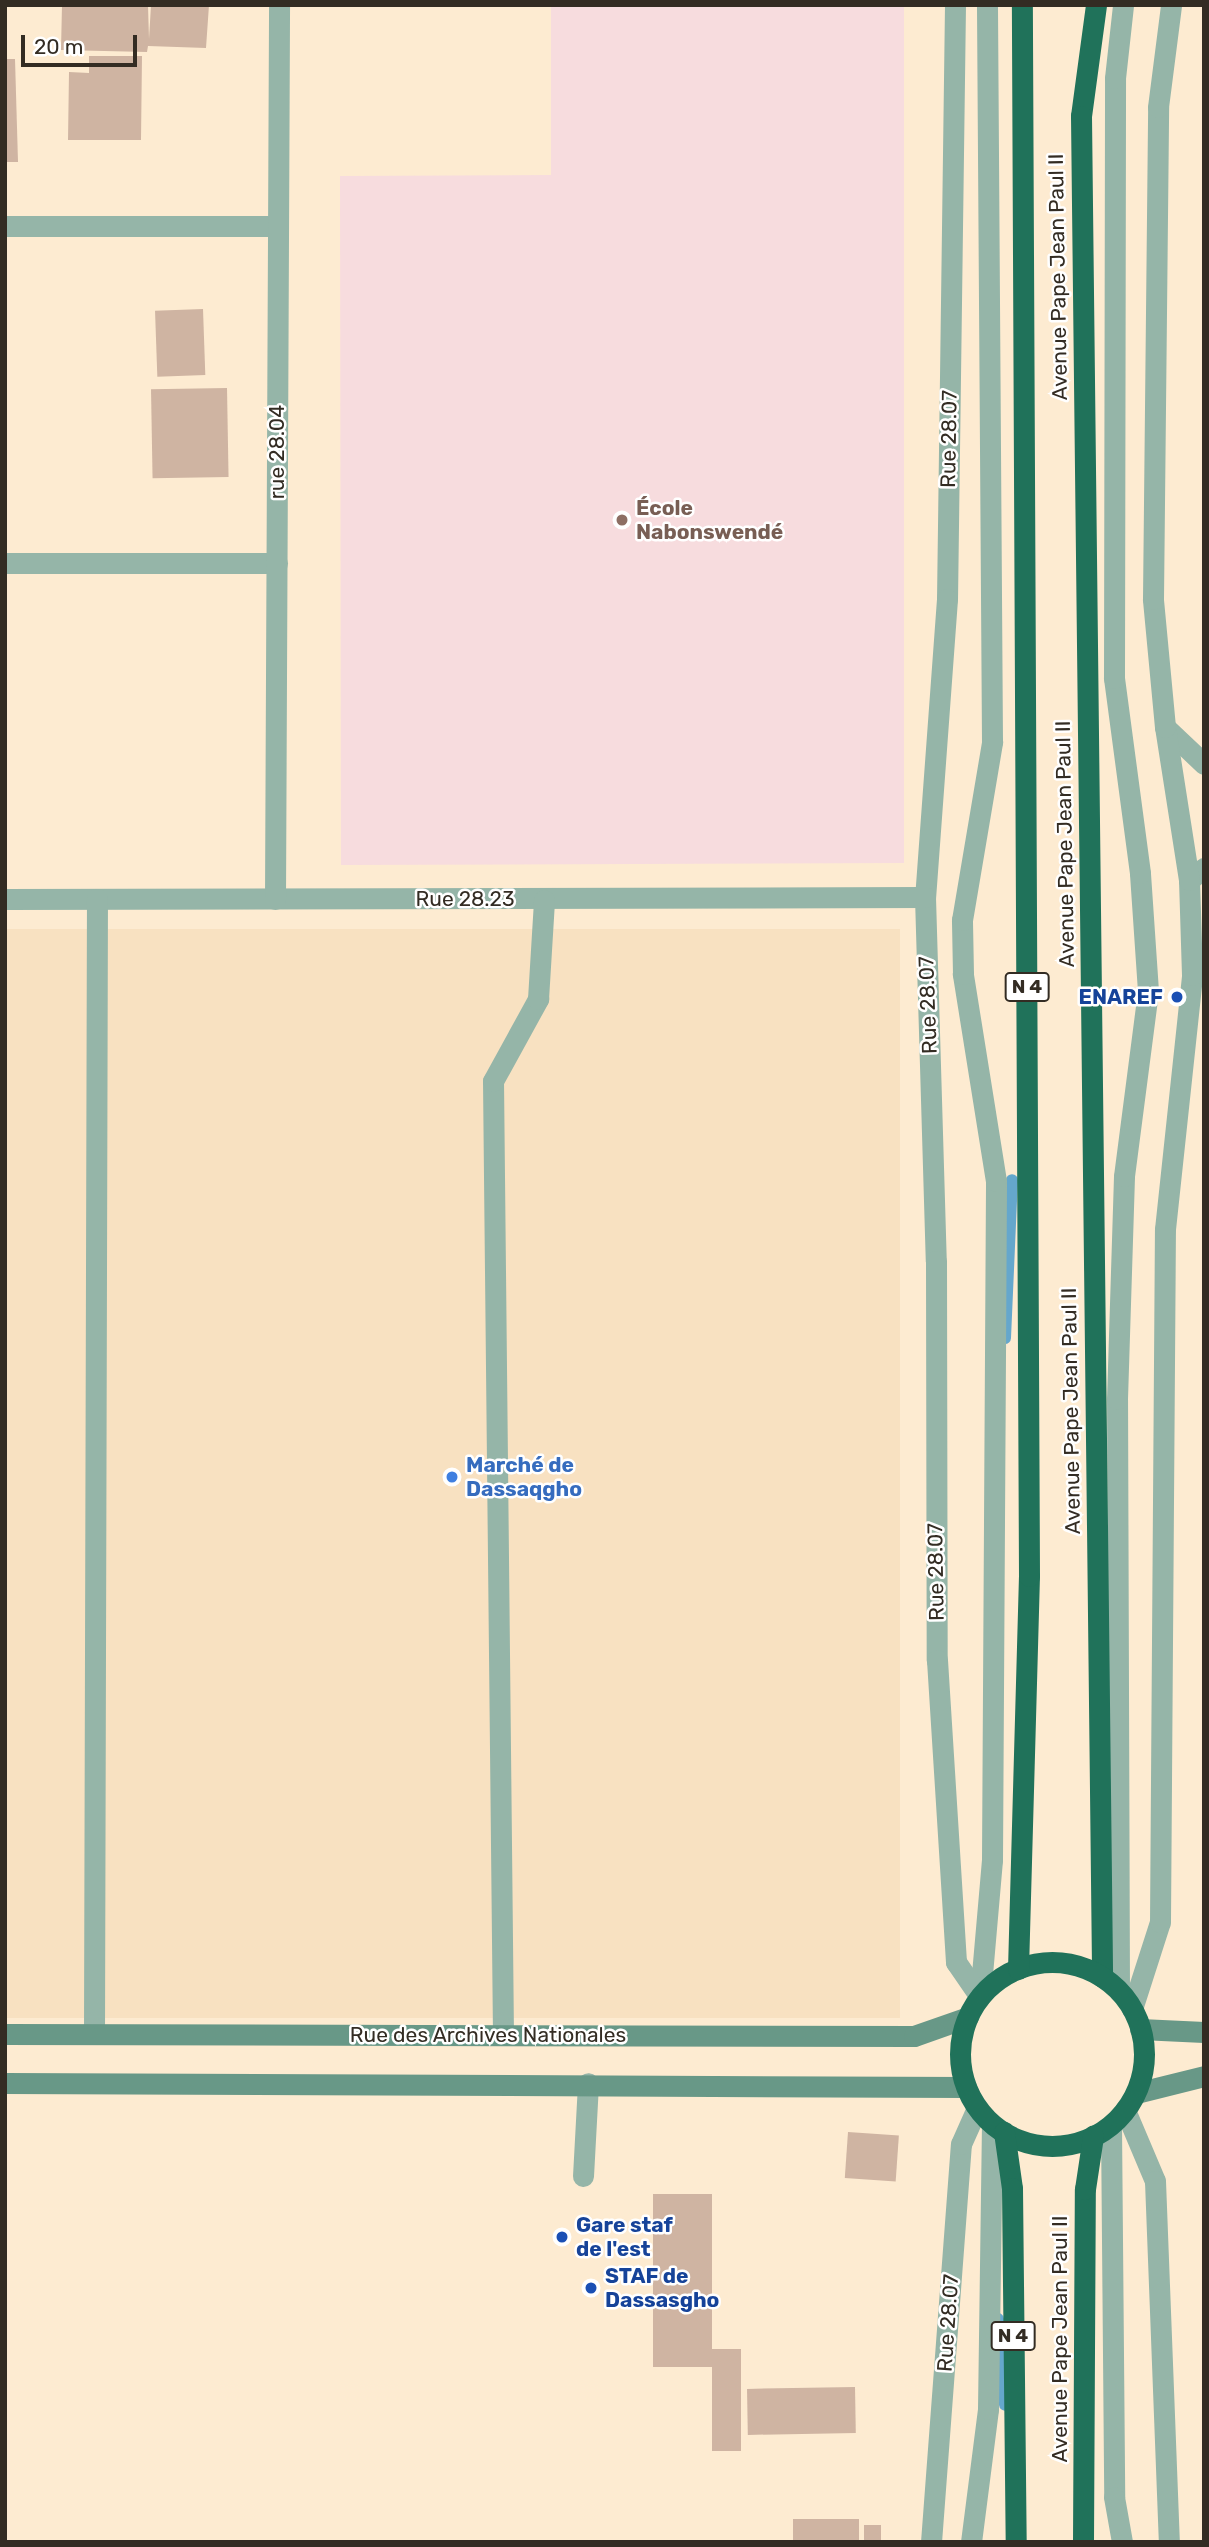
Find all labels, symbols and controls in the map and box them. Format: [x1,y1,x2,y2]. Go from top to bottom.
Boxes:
scale bar [24,21,140,65]
text: 20 m [34,34,83,59]
street label: Avenue Pape Jean Paul II [1043,153,1073,401]
street label: Rue 28.07 [936,390,962,488]
street label: rue 28.04 [264,405,290,499]
place label: École Nabonswendé [636,495,783,545]
marker: École Nabonswendé [614,512,630,528]
street label: Avenue Pape Jean Paul II [1050,720,1080,968]
street label: Rue 28.23 [415,886,515,912]
street label: Rue 28.07 [914,956,942,1054]
road number: N 4 [1004,972,1050,1002]
place label: ENAREF [1079,984,1163,1010]
marker: ENAREF [1169,989,1185,1005]
street label: Avenue Pape Jean Paul II [1056,1287,1086,1535]
place label: Marché de Dassaqgho [466,1452,582,1502]
marker: Marché de Dassaqgho [444,1469,460,1485]
street label: Rue 28.07 [923,1523,949,1621]
street label: Rue des Archives Nationales [350,2022,626,2048]
place label: Gare staf de l'est [576,2212,673,2262]
street label: Avenue Pape Jean Paul II [1047,2216,1073,2462]
marker: Gare staf de l'est [554,2229,570,2245]
place label: STAF de Dassasgho [605,2263,719,2313]
street label: Rue 28.07 [932,2273,964,2373]
marker: STAF de Dassasgho [583,2280,599,2296]
road number: N 4 [990,2320,1036,2352]

